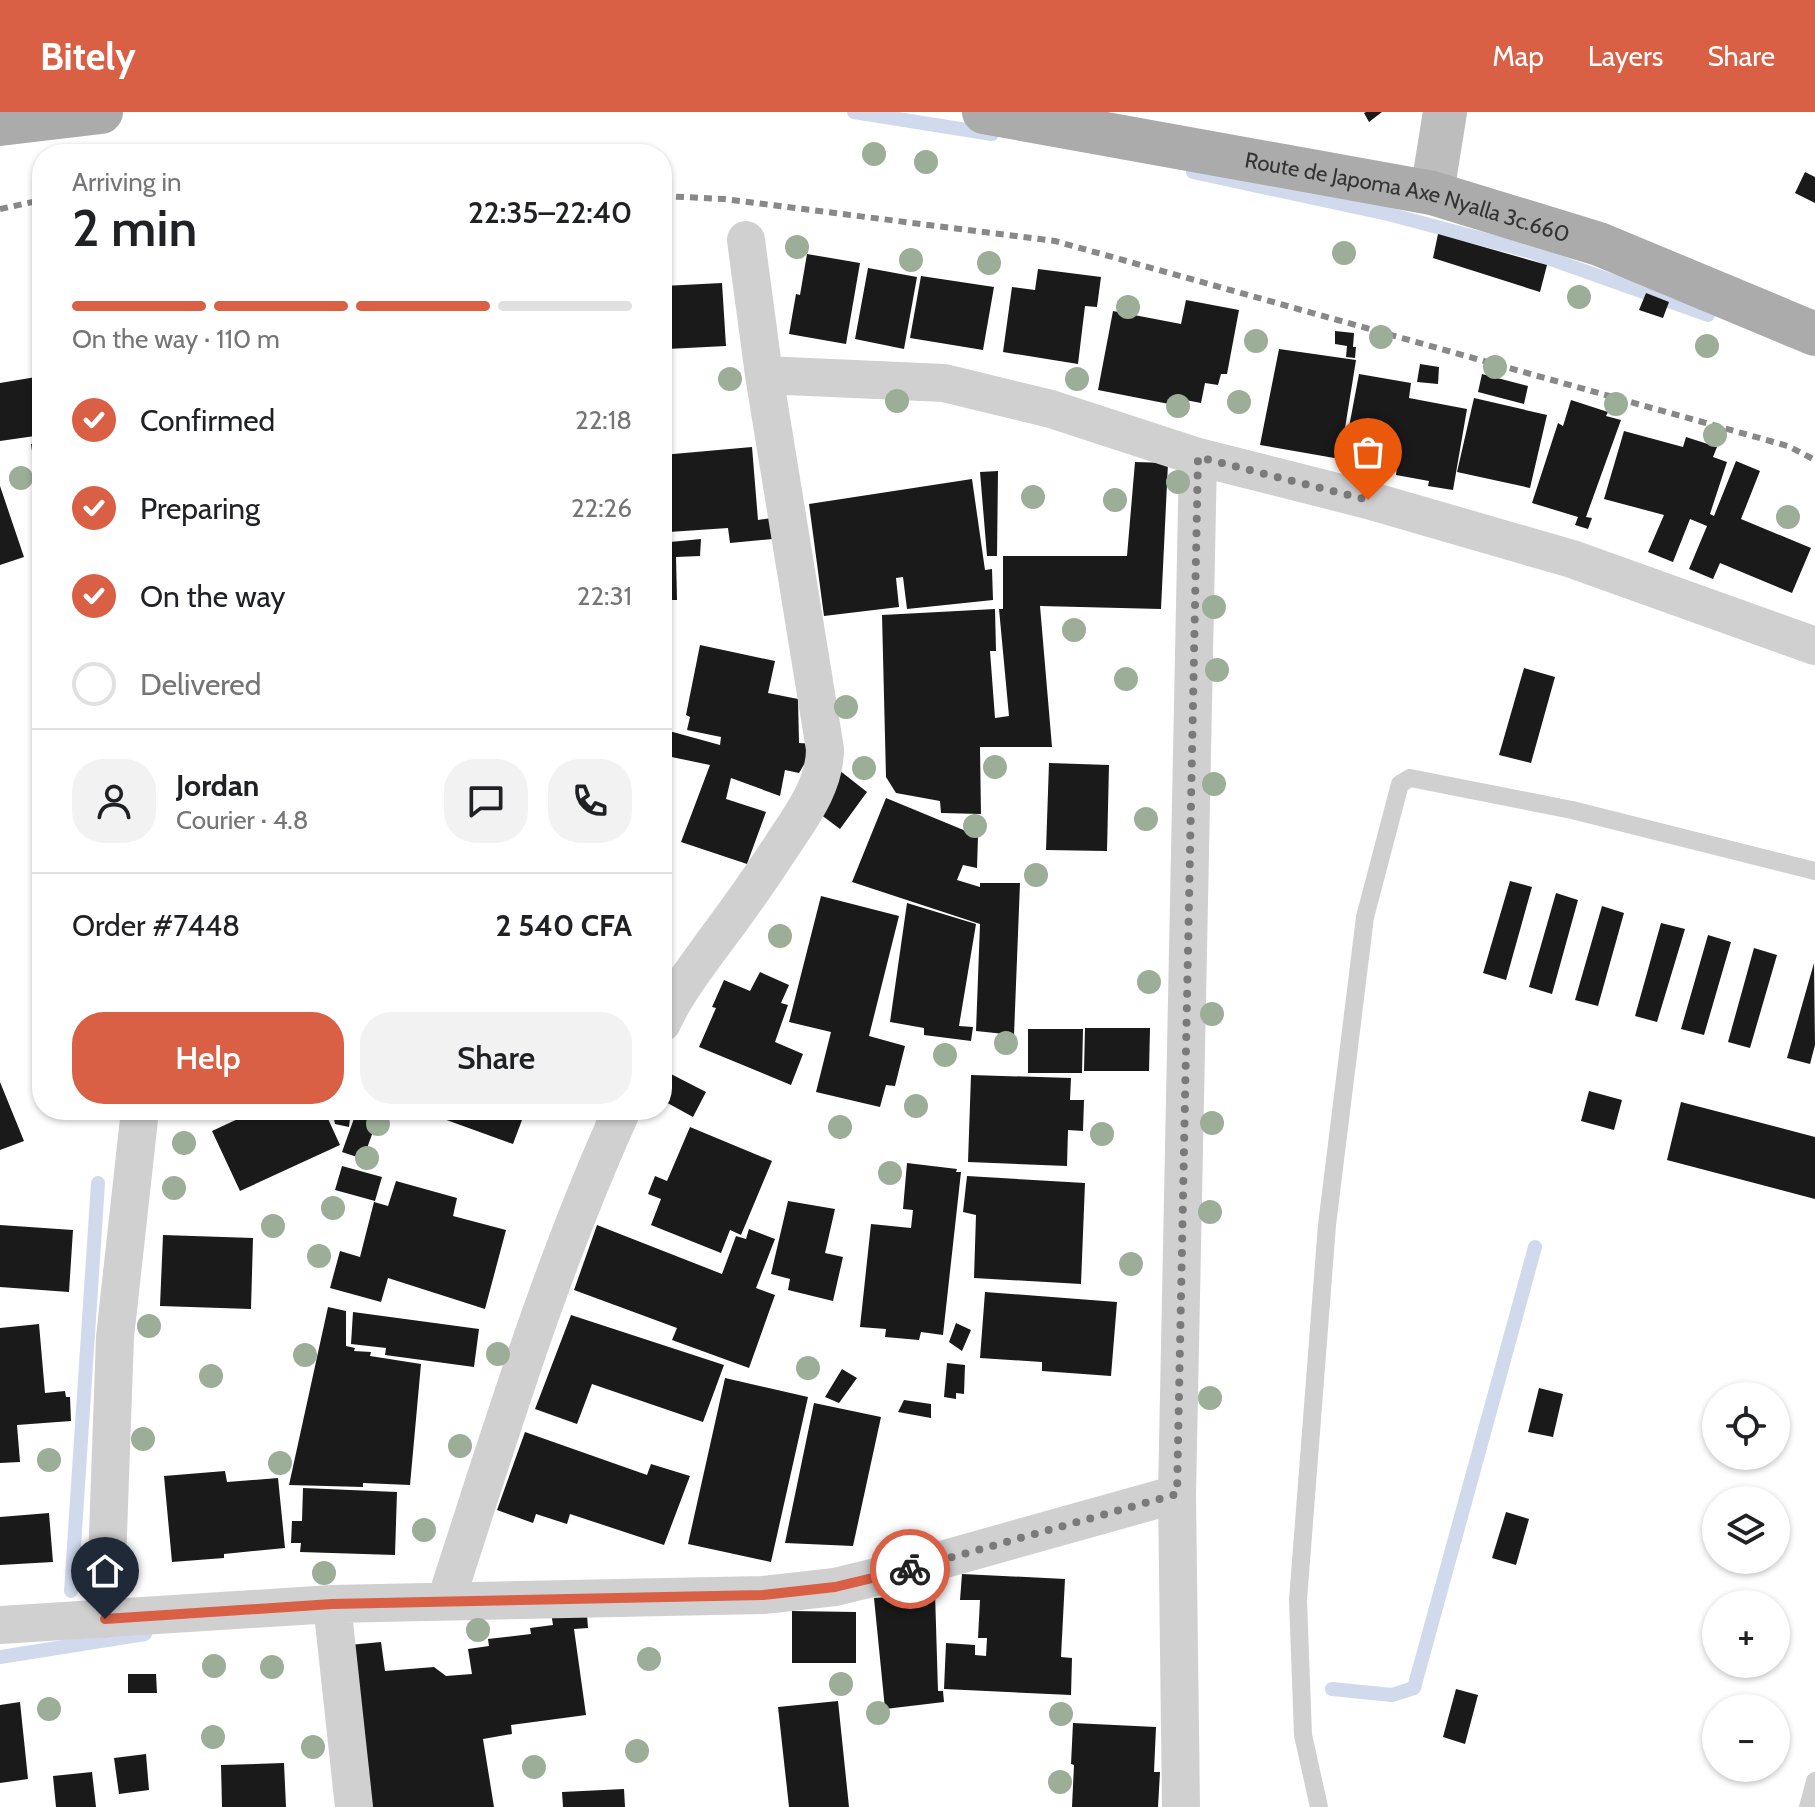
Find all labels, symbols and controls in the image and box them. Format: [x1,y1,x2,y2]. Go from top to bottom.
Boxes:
text: Bitely [40,33,136,80]
text: Map [1492,39,1544,73]
text: Layers [1588,39,1663,73]
text: Share [1707,39,1775,73]
street label: Route de Japoma Axe Nyalla 3c.660 [1243,146,1573,248]
text: Arriving in [72,166,182,198]
text: 22:35–22:40 [468,194,632,231]
text: 2 min [72,196,197,259]
text: On the way · 110 m [72,323,280,355]
icon: check [72,398,116,442]
text: Confirmed [140,402,275,439]
text: 22:18 [575,404,632,436]
pin [1334,418,1402,500]
icon: bag [1346,430,1390,474]
icon: check [72,486,116,530]
text: Preparing [140,490,260,527]
text: 22:26 [571,492,632,524]
icon: check [72,574,116,618]
text: On the way [140,578,285,615]
text: 22:31 [577,580,632,612]
text: Delivered [140,666,261,703]
button: person [72,759,156,843]
button: chat [444,759,528,843]
button: phone [548,759,632,843]
text: Jordan [176,767,259,804]
text: Courier · 4.8 [176,804,309,836]
text: Order #7448 [72,907,240,944]
text: 2 540 CFA [496,907,632,944]
button: Help [72,1012,344,1104]
button: Share [360,1012,632,1104]
map controls [1702,1382,1790,1782]
button: locate [1702,1382,1790,1470]
button: layers [1702,1486,1790,1574]
courier [870,1529,950,1609]
pin [71,1537,139,1619]
icon: bike [888,1547,932,1591]
icon: home [83,1549,127,1593]
button: + [1702,1590,1790,1678]
button: − [1702,1694,1790,1782]

